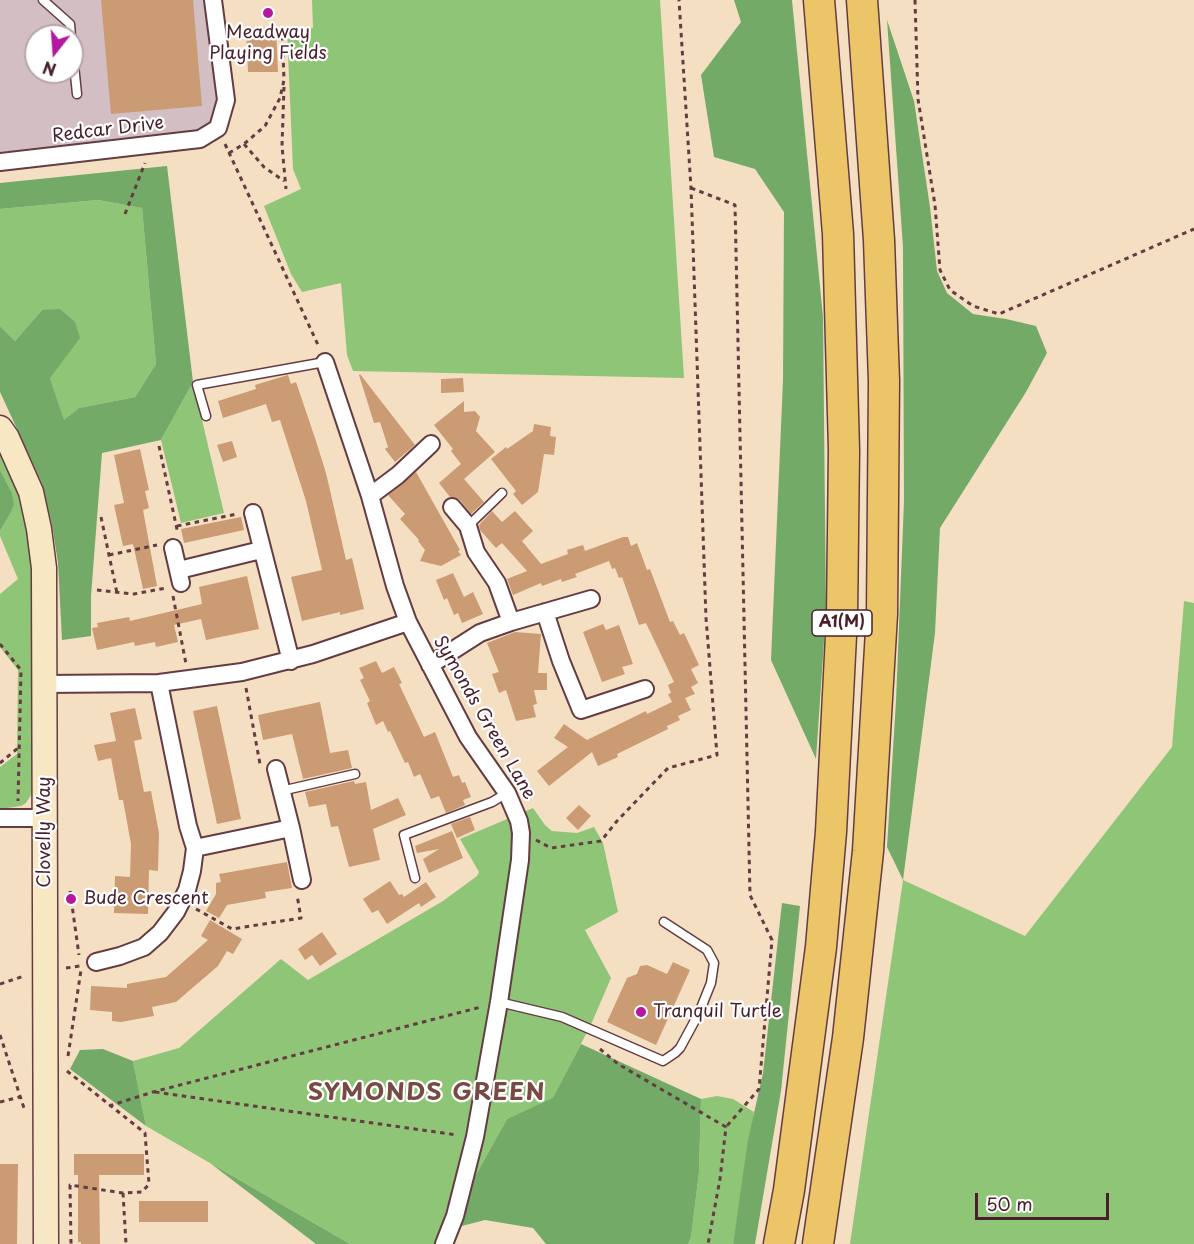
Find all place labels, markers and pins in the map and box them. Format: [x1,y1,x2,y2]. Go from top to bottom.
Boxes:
marker: Meadway Playing Fields [261,6,275,20]
place label: Meadway Playing Fields [209,22,327,64]
place label: Bude Crescent [83,888,208,910]
marker: Bude Crescent [64,892,78,906]
place label: Tranquil Turtle [653,1001,782,1023]
marker: Tranquil Turtle [634,1005,648,1019]

